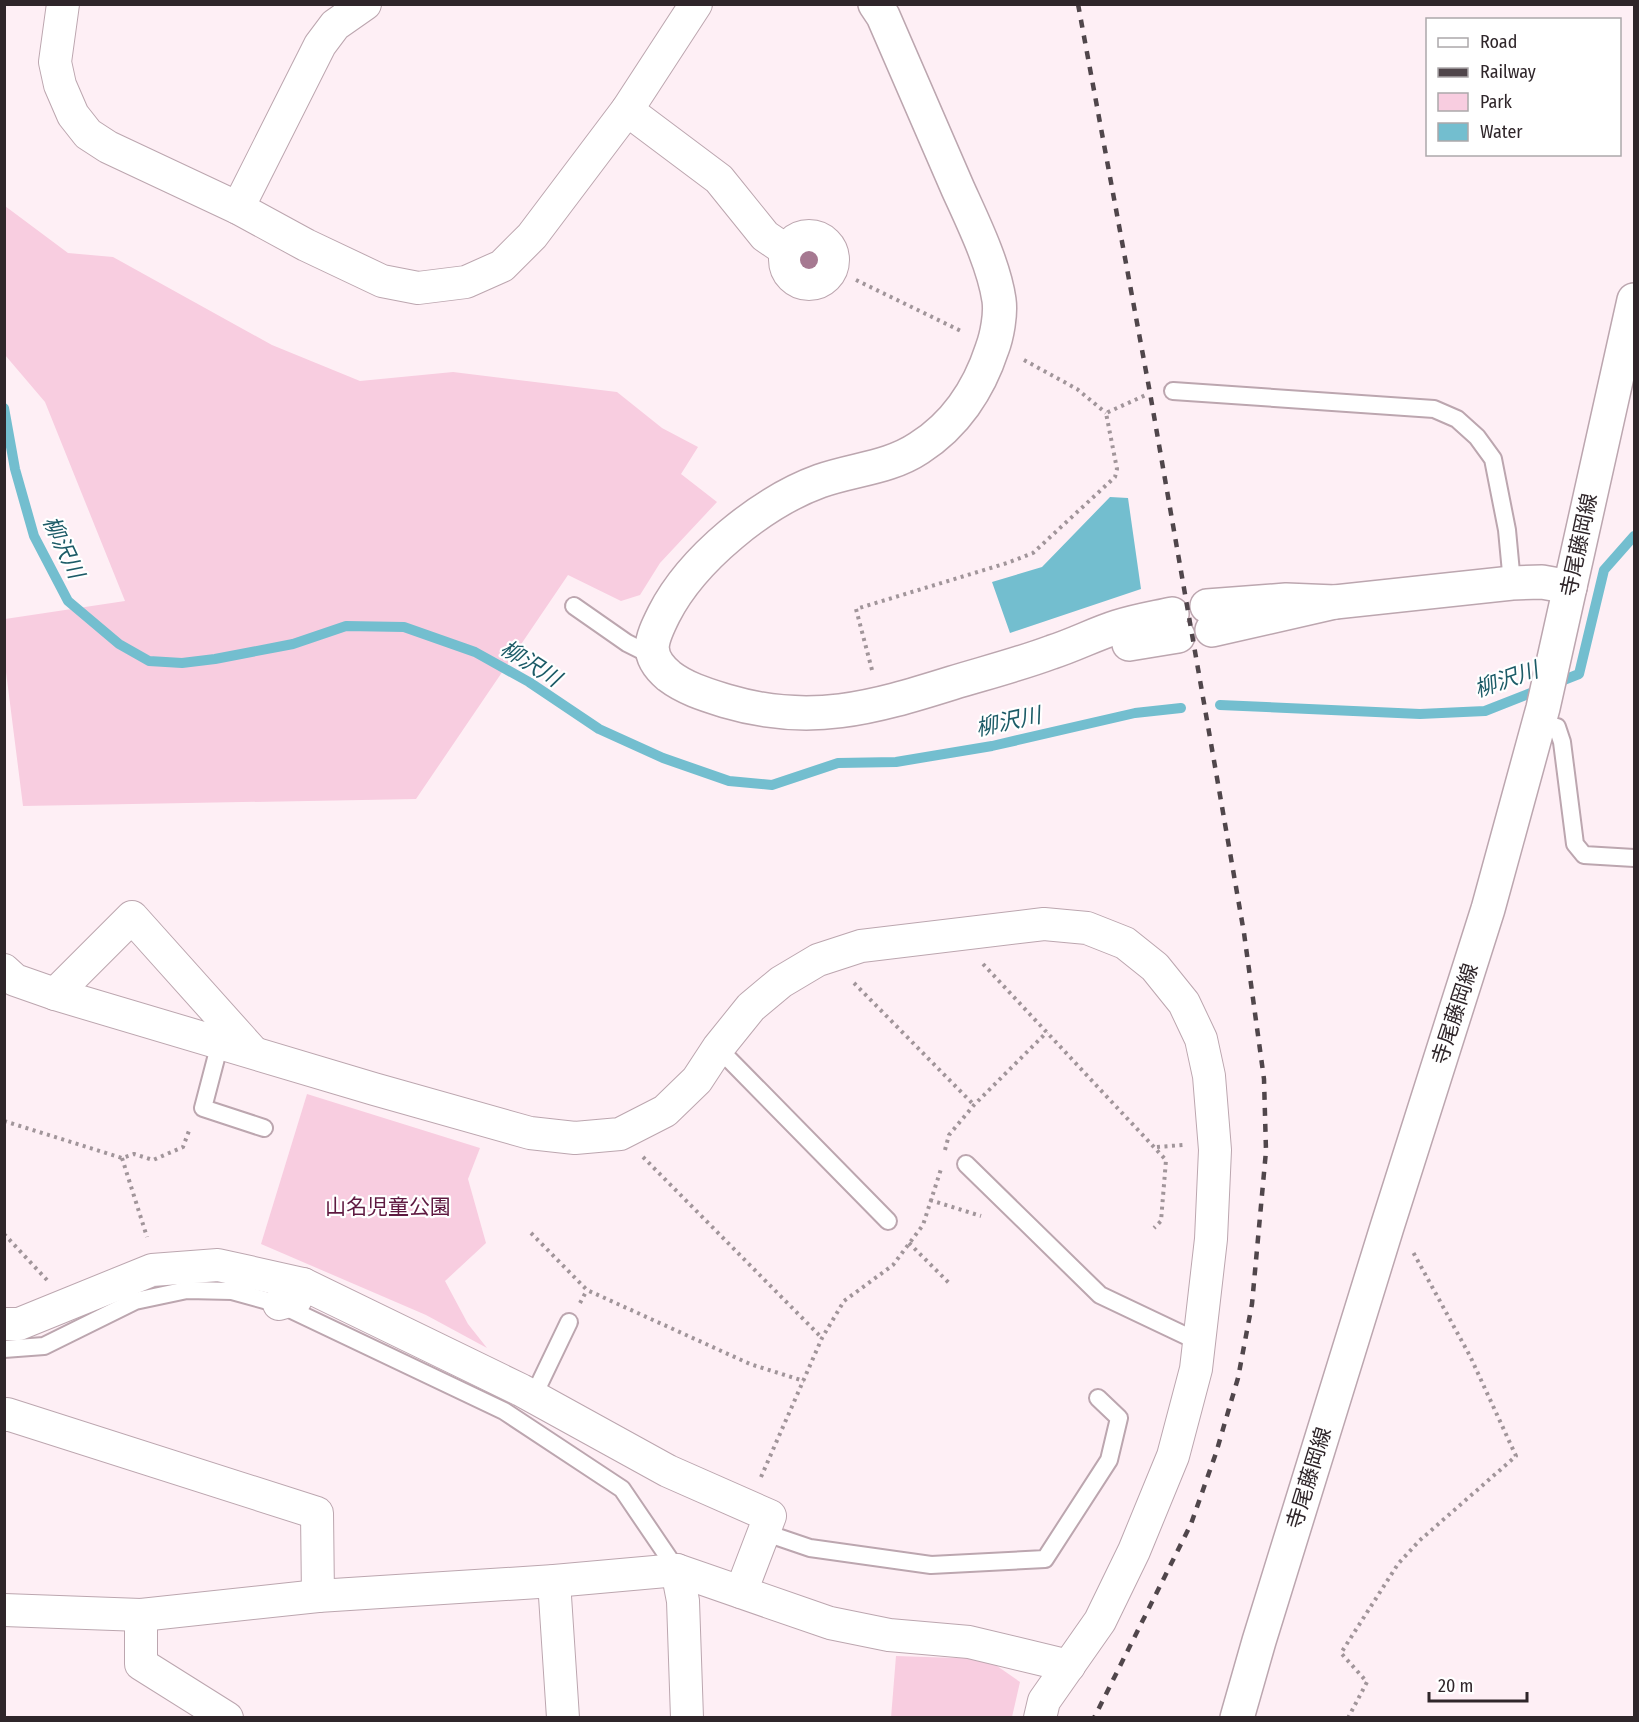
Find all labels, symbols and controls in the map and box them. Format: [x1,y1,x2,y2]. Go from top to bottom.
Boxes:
legend [1426,18,1621,156]
text: Road [1480,31,1517,53]
text: Railway [1480,61,1536,83]
text: Park [1480,91,1513,113]
text: Water [1480,121,1523,143]
street label: 寺尾藤岡線 [1555,491,1603,599]
water label: 柳沢川 [37,512,91,585]
water label: 柳沢川 [496,634,568,693]
water label: 柳沢川 [1471,655,1544,703]
water label: 柳沢川 [973,701,1045,742]
street label: 寺尾藤岡線 [1426,960,1484,1068]
park label: 山名児童公園 [325,1194,451,1220]
street label: 寺尾藤岡線 [1281,1424,1337,1532]
scale bar [1429,1665,1526,1703]
text: 20 m [1438,1675,1473,1697]

